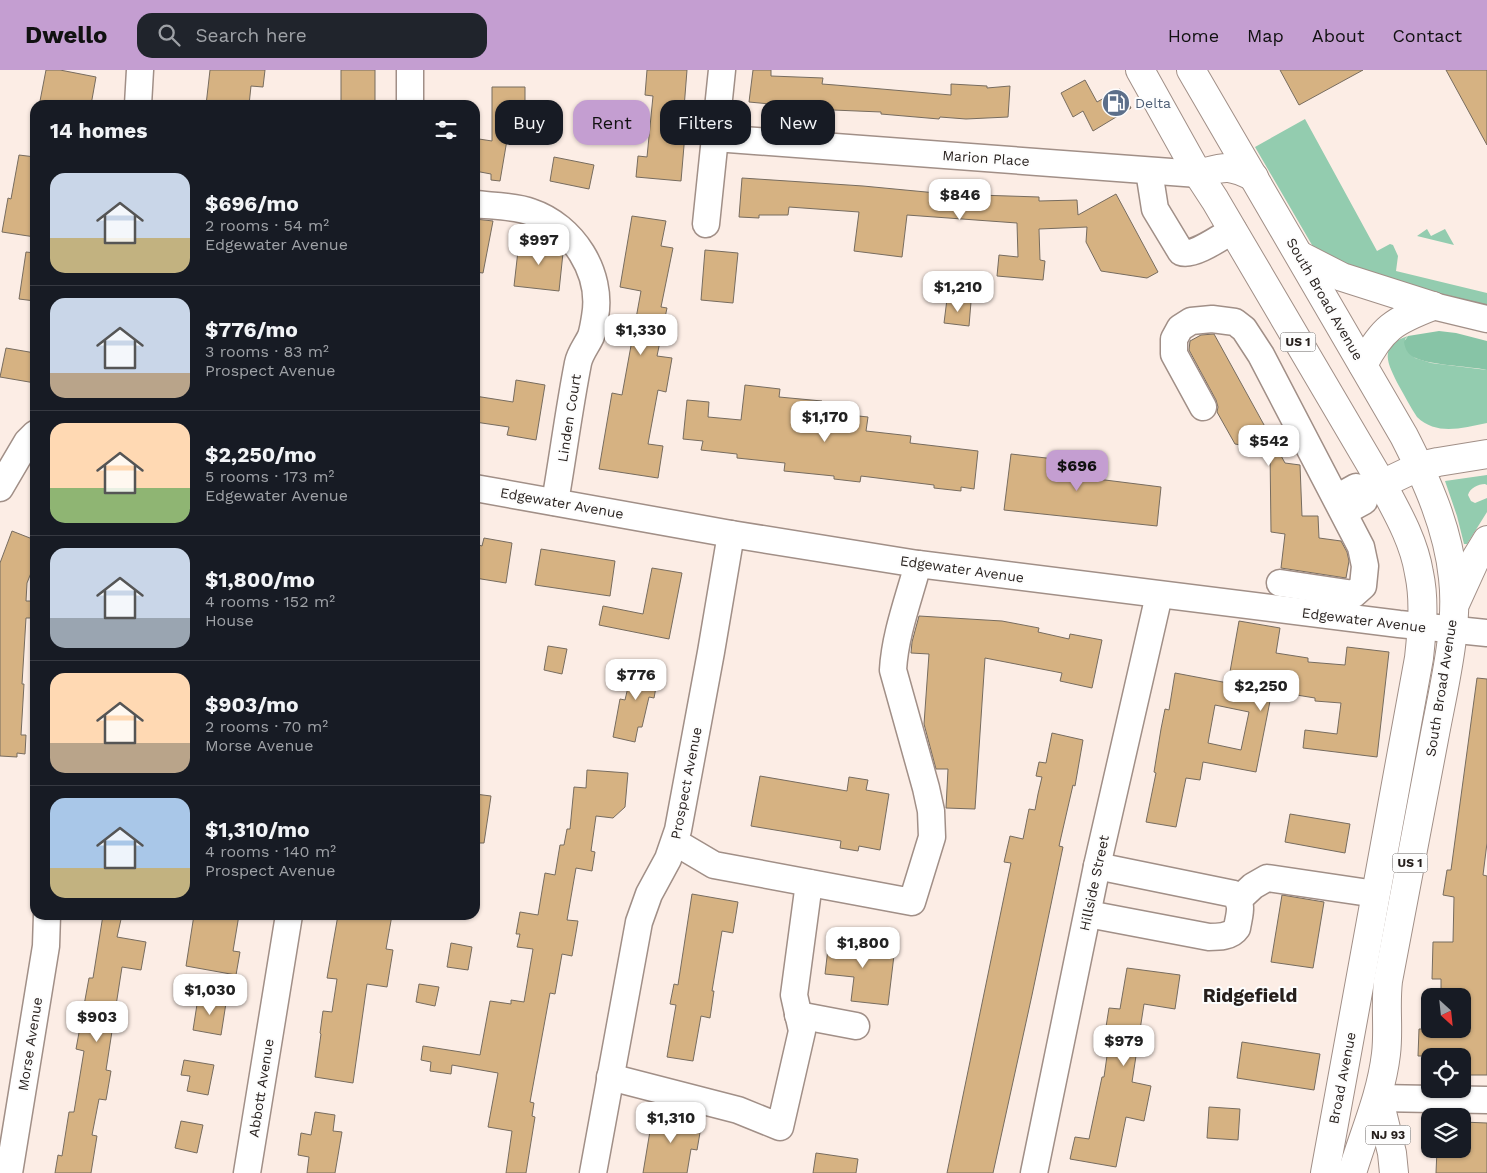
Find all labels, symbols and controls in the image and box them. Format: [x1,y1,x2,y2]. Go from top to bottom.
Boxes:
search box [137,13,487,58]
text: Dwello [25,21,107,49]
icon: search [155,21,183,49]
text: Search here [195,24,307,47]
text: Home [1168,25,1219,46]
text: Map [1247,25,1284,46]
text: About [1312,25,1364,46]
text: Contact [1392,25,1462,46]
fuel station icon: Delta [1101,88,1131,118]
place label: Delta [1135,95,1171,111]
chip: Buy [495,100,563,145]
chip: Rent [573,100,650,145]
chip: Filters [660,100,751,145]
chip: New [761,100,835,145]
icon: filters [432,116,460,144]
text: 14 homes [50,118,147,143]
street label: Marion Place [942,147,1030,169]
pin: $846 [930,178,990,221]
text: $846 [940,185,980,204]
text: $696/mo [205,191,299,216]
icon: home [90,193,150,253]
text: 2 rooms · 54 m² [205,216,329,235]
pin: $997 [509,224,569,266]
text: $997 [519,230,559,249]
text: Edgewater Avenue [205,235,348,254]
street label: South Broad Avenue [1283,235,1367,363]
pin: $1,210 [917,270,999,313]
text: $1,210 [934,277,982,296]
pin: $1,330 [600,314,682,356]
text: $776/mo [205,317,298,342]
icon: home [90,318,150,378]
text: $1,330 [615,320,667,339]
road number: US 1 [1280,332,1316,352]
text: 3 rooms · 83 m² [205,342,329,361]
text: Prospect Avenue [205,361,335,380]
street label: Linden Court [554,373,584,463]
pin: $1,170 [784,400,866,443]
text: $1,170 [802,407,848,426]
pin: $542 [1239,424,1299,467]
text: $542 [1249,431,1289,450]
text: $2,250/mo [205,442,316,467]
icon: home [90,443,150,503]
pin: $696 [1047,450,1107,492]
text: $696 [1057,456,1097,475]
text: 5 rooms · 173 m² [205,467,334,486]
street label: Edgewater Avenue [499,484,625,522]
text: Edgewater Avenue [205,486,348,505]
street label: Edgewater Avenue [899,552,1025,586]
text: $1,800/mo [205,567,315,592]
icon: home [90,568,150,628]
text: 4 rooms · 152 m² [205,592,335,611]
street label: Edgewater Avenue [1301,604,1427,636]
text: House [205,611,254,630]
street label: South Broad Avenue [1422,618,1460,758]
pin: $776 [606,658,666,701]
text: $776 [616,665,656,684]
pin: $2,250 [1220,670,1302,712]
text: $2,250 [1234,676,1288,695]
text: $903/mo [205,692,299,717]
icon: home [90,693,150,753]
text: 2 rooms · 70 m² [205,717,328,736]
street label: Prospect Avenue [667,725,705,841]
text: Morse Avenue [205,736,313,755]
text: $1,310/mo [205,817,310,842]
icon: home [90,818,150,878]
street label: Hillside Street [1076,834,1112,932]
text: 4 rooms · 140 m² [205,842,336,861]
road number: US 1 [1392,854,1428,872]
text: Prospect Avenue [205,861,335,880]
pin: $1,800 [822,926,904,969]
text: $1,800 [837,933,889,952]
pin: $1,030 [169,974,251,1016]
text: $1,030 [184,980,236,999]
district label: Ridgefield [1203,984,1297,1007]
north arrow [1421,988,1471,1038]
map controls [1421,988,1471,1158]
street label: Morse Avenue [15,996,45,1092]
pin: $903 [67,1000,127,1043]
text: $903 [77,1007,117,1026]
pin: $979 [1094,1024,1154,1067]
text: $979 [1104,1031,1144,1050]
street label: Broad Avenue [1325,1031,1359,1125]
street label: Abbott Avenue [245,1038,277,1138]
button: locate [1421,1048,1471,1098]
pin: $1,310 [630,1102,712,1144]
text: $1,310 [647,1108,695,1127]
button: layers [1421,1108,1471,1158]
road number: NJ 93 [1366,1126,1410,1144]

